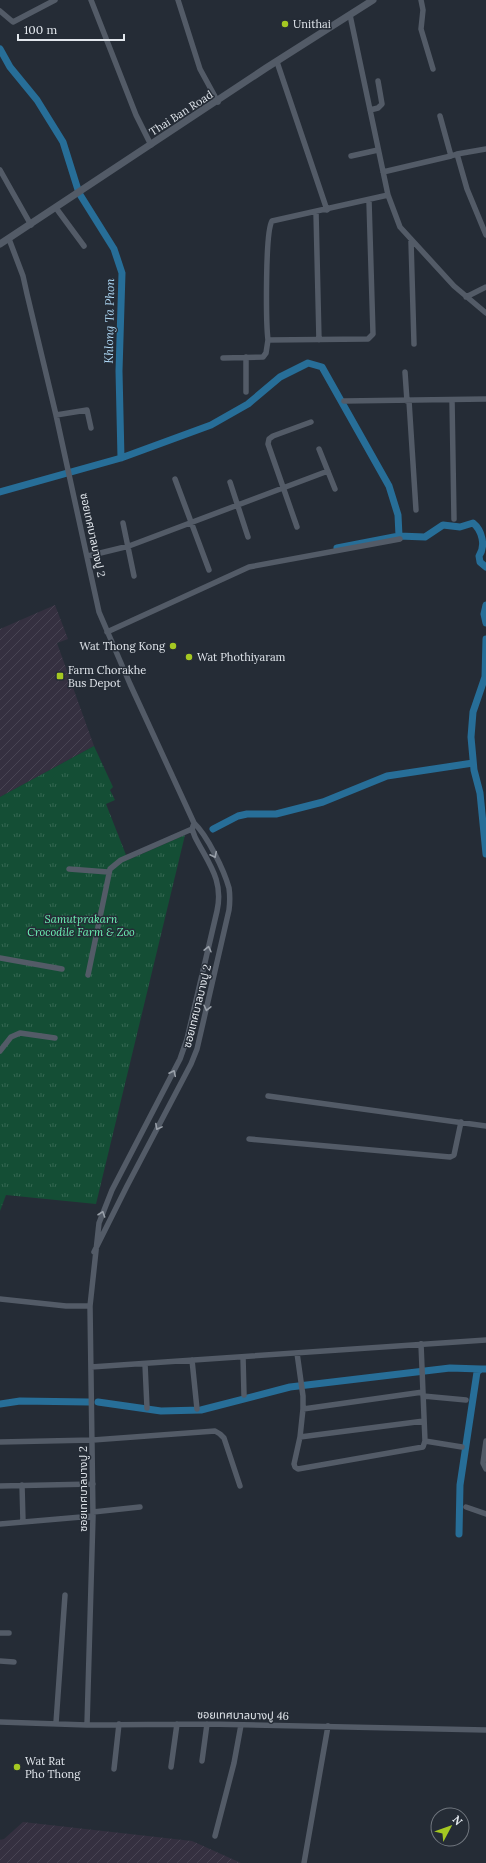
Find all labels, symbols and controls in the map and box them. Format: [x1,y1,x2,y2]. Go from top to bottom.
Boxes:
scale bar [18,16,124,42]
place label: Unithai [293,17,331,31]
marker: Unithai [280,19,290,29]
text: 100 m [24,22,57,37]
street label: Thai Ban Road [147,87,216,139]
water label: Khlong Ta Phon [101,277,117,364]
street label: ซอยเทศบาลบางปู 2 [77,492,109,578]
place label: Wat Thong Kong [79,639,166,653]
marker: Wat Thong Kong [168,641,178,651]
place label: Wat Phothiyaram [197,650,286,664]
marker: Wat Phothiyaram [184,652,194,662]
place label: Farm Chorakhe Bus Depot [68,663,146,690]
marker: Farm Chorakhe Bus Depot [55,671,65,681]
one-way arrow [210,851,217,859]
park label: Samutprakarn Crocodile Farm & Zoo [27,912,135,939]
one-way arrow [204,945,212,952]
street label: ซอยเทศบาลบางปู 2 [180,963,214,1049]
one-way arrow [204,1005,212,1011]
one-way arrow [168,1070,176,1078]
one-way arrow [155,1123,162,1130]
one-way arrow [97,1211,106,1218]
street label: ซอยเทศบาลบางปู 2 [76,1446,90,1532]
street label: ซอยเทศบาลบางปู 46 [197,1707,289,1723]
place label: Wat Rat Pho Thong [25,1754,81,1781]
marker: Wat Rat Pho Thong [12,1762,22,1772]
north arrow [430,1807,470,1847]
text: N [449,1813,466,1829]

